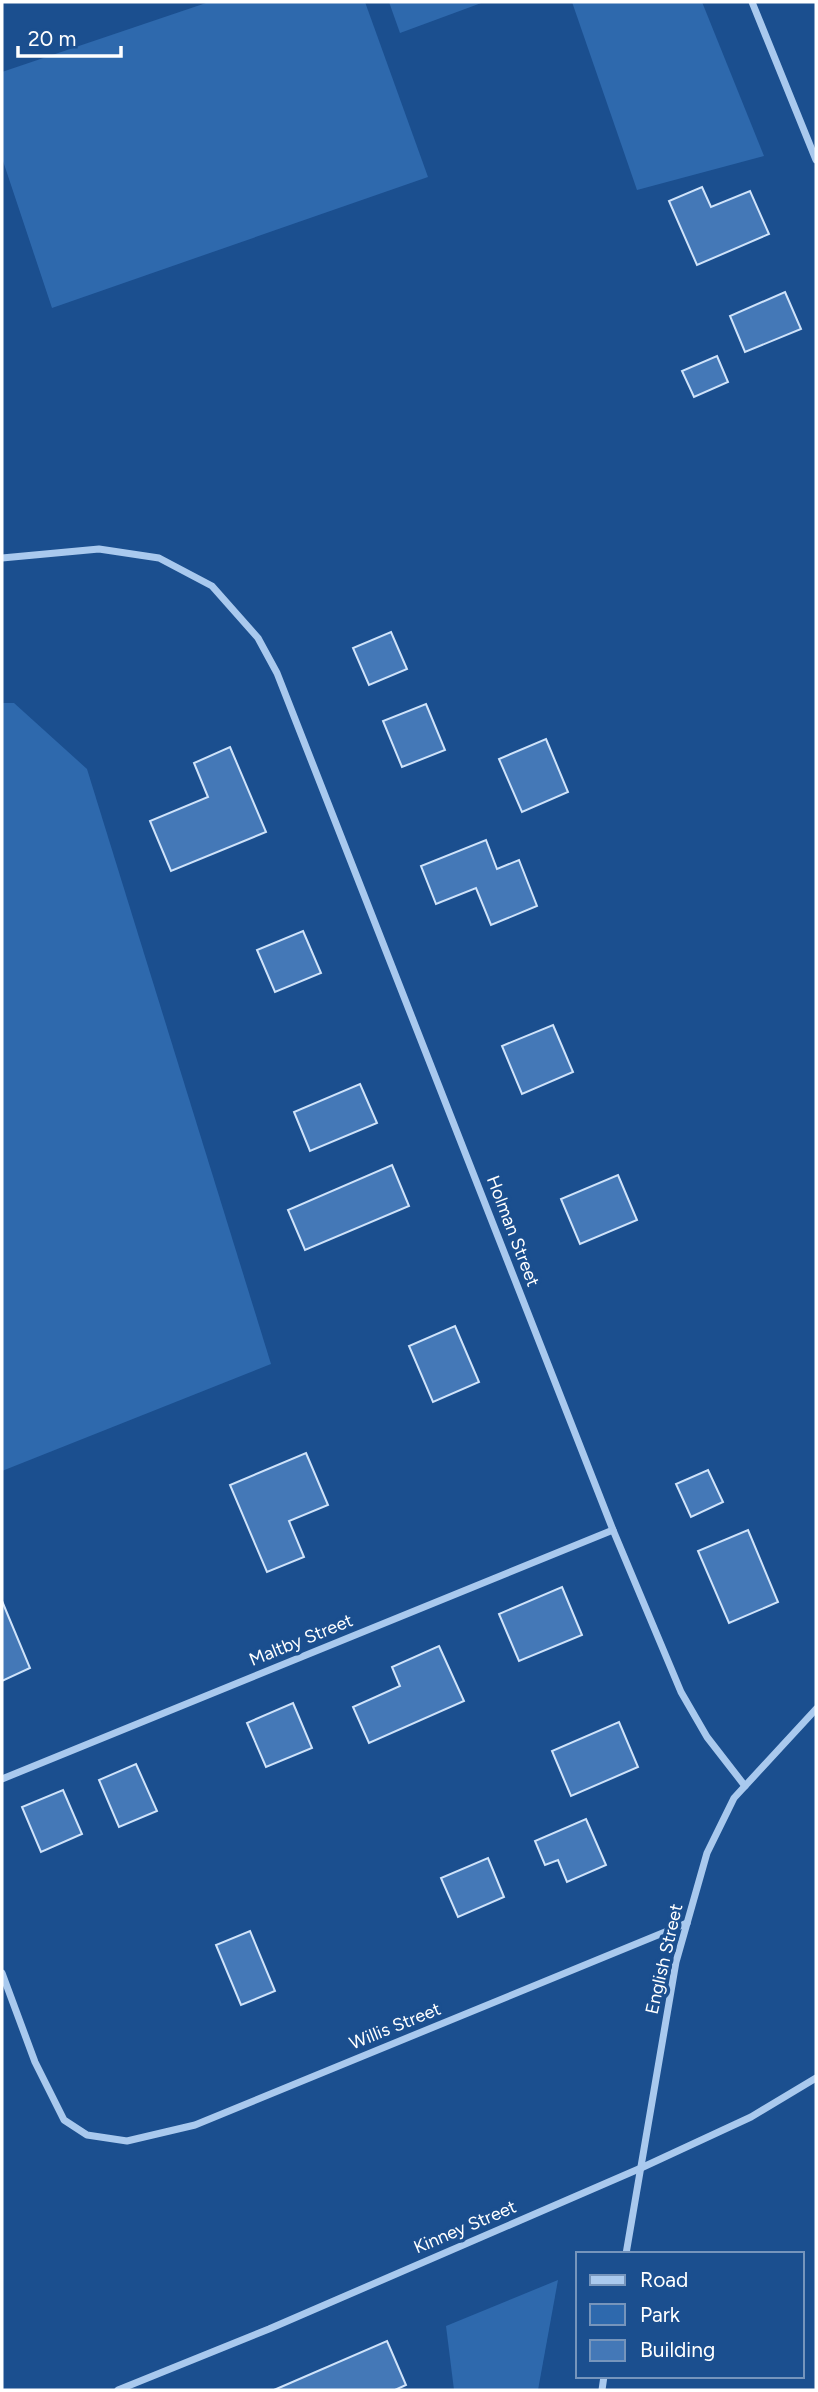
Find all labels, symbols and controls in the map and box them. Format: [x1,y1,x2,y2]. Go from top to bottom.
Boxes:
scale bar [18,14,121,58]
text: 20 m [28,26,76,51]
street label: Holman Street [482,1172,544,1290]
street label: Maltby Street [246,1609,356,1671]
street label: English Street [641,1901,687,2016]
street label: Willis Street [346,1998,444,2054]
street label: Kinney Street [410,2195,520,2258]
legend [576,2252,804,2378]
text: Road [640,2267,688,2292]
text: Park [640,2302,681,2327]
text: Building [640,2337,715,2362]

